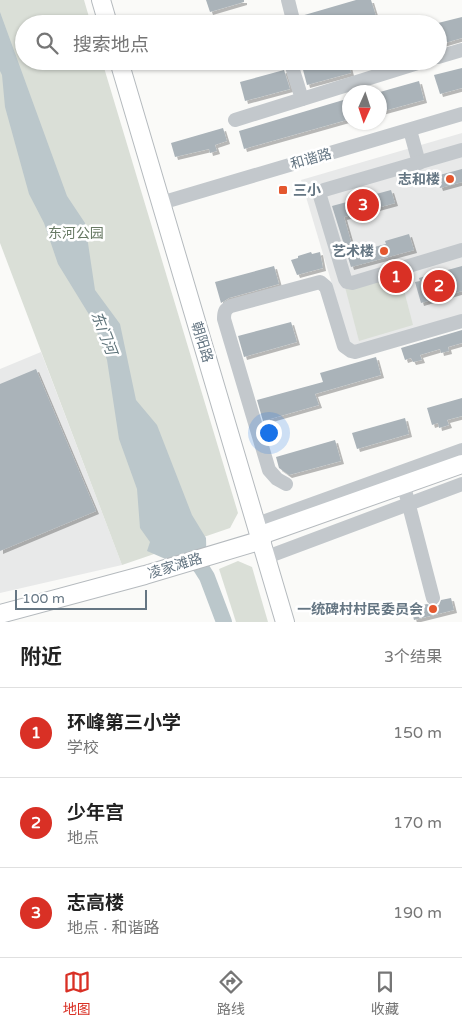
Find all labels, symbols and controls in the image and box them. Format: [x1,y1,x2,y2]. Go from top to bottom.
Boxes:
search box [15,15,447,70]
icon: search [33,29,61,57]
text: 搜索地点 [73,34,149,56]
north arrow [342,85,387,130]
street label: 和谐路 [288,145,334,173]
place label: 志和楼 [398,171,440,188]
marker: 志和楼 [444,173,456,185]
place label: 三小 [293,182,321,199]
marker: 三小 [277,184,289,196]
pin: 3 [347,186,379,224]
park label: 东河公园 [48,225,104,242]
place label: 艺术楼 [332,243,374,260]
marker: 艺术楼 [378,245,390,257]
pin: 1 [380,258,412,296]
pin: 2 [423,267,455,305]
water label: 东门河 [88,309,122,360]
street label: 朝阳路 [188,319,216,365]
your location [256,420,282,446]
street label: 凌家滩路 [146,550,204,582]
scale bar [15,587,148,610]
text: 100 m [22,590,65,607]
place label: 一统碑村村民委员会 [297,601,423,618]
marker: 一统碑村村民委员会 [427,603,439,615]
text: 附近 [20,645,62,670]
text: 3个结果 [384,647,442,667]
text: 环峰第三小学 [67,712,181,734]
text: 1 [31,723,41,743]
text: 150 m [393,723,442,743]
text: 学校 [67,738,99,758]
text: 少年宫 [67,802,124,824]
text: 2 [31,813,41,833]
text: 170 m [393,813,442,833]
text: 地点 [67,828,99,848]
text: 志高楼 [67,892,124,914]
text: 3 [31,903,41,923]
text: 190 m [393,903,442,923]
text: 地点 · 和谐路 [67,918,159,938]
tab: 地图 [63,968,91,1018]
tab: 路线 [217,968,245,1018]
tab: 收藏 [371,968,399,1018]

